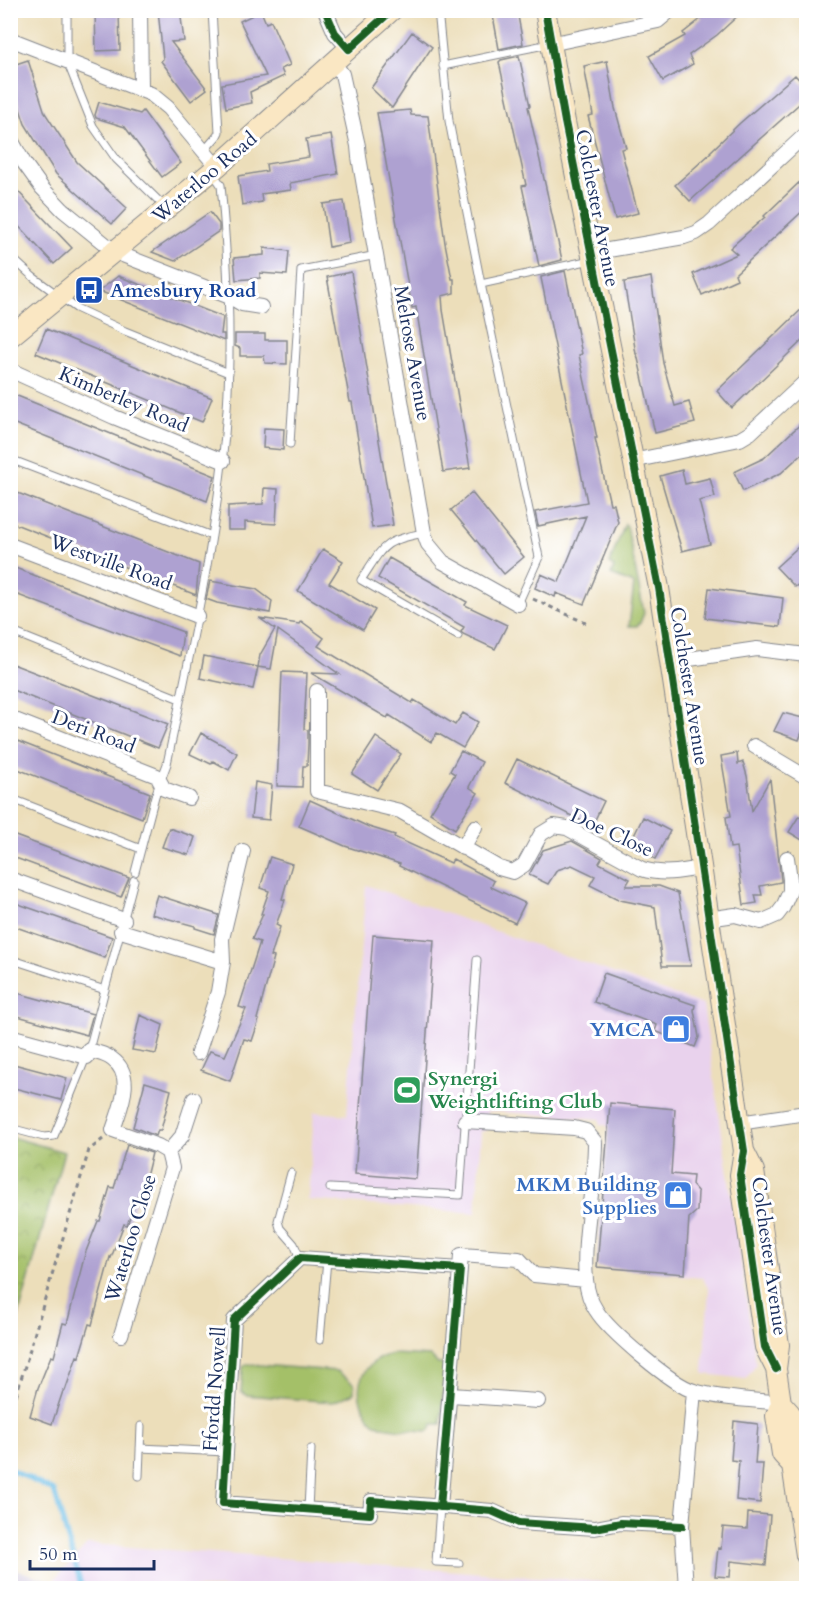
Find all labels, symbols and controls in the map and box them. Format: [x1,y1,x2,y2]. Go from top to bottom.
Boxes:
street label: Waterloo Road [145,125,263,230]
street label: Colchester Avenue [569,127,626,289]
bus stop icon: Amesbury Road [73,274,105,306]
place label: Amesbury Road [110,277,257,304]
street label: Melrose Avenue [387,283,438,423]
street label: Kimberley Road [55,360,193,439]
street label: Westville Road [45,527,176,597]
street label: Colchester Avenue [664,605,715,767]
street label: Deri Road [48,703,140,760]
street label: Doe Close [566,802,658,863]
shop icon: YMCA [660,1013,692,1045]
place label: YMCA [590,1016,655,1043]
place label: Synergi Weightlifting Club [427,1065,603,1115]
sports icon: Synergi Weightlifting Club [391,1074,423,1106]
street label: Waterloo Close [98,1171,163,1306]
place label: MKM Building Supplies [516,1171,657,1221]
street label: Colchester Avenue [745,1175,794,1337]
shop icon: MKM Building Supplies [662,1179,694,1211]
street label: Ffordd Nowell [197,1326,232,1453]
scale bar [30,1533,154,1571]
text: 50 m [39,1542,78,1567]

